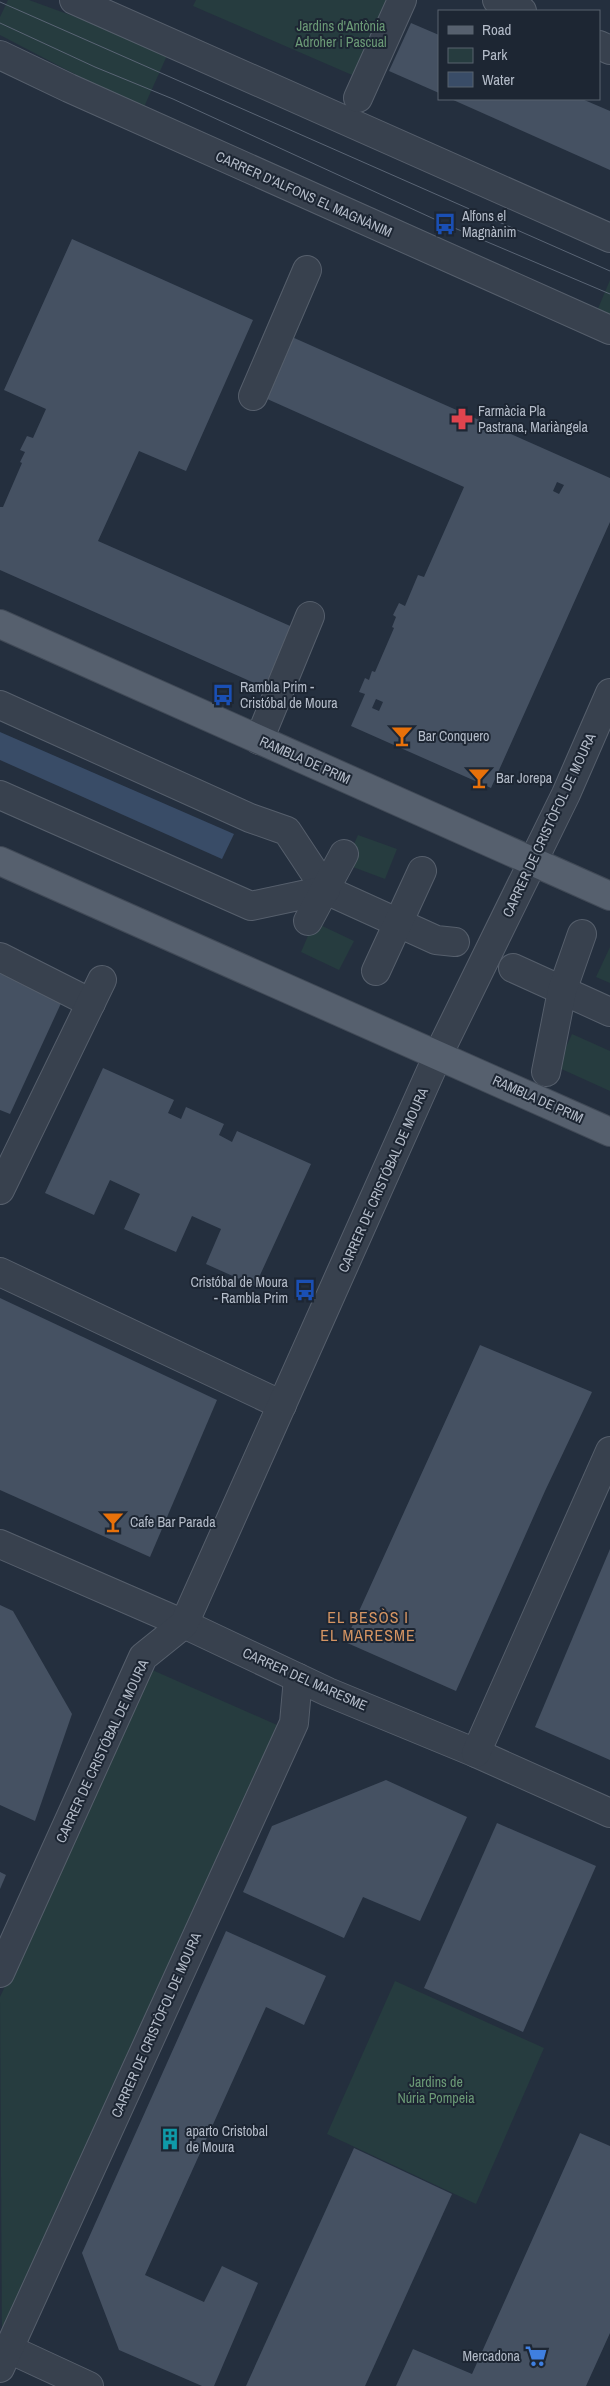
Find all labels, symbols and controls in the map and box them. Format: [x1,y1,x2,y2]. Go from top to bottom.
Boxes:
legend [438,10,600,100]
park label: Jardins d'Antònia Adroher i Pascual [294,17,387,51]
text: Road [482,19,511,40]
text: Park [482,44,508,65]
text: Water [482,69,514,90]
street label: CARRER D'ALFONS EL MAGNÀNIM [213,147,395,241]
place label: Alfons el Magnànim [461,207,516,241]
bus stop icon: Alfons el Magnànim [432,211,458,237]
place label: Farmàcia Pla Pastrana, Mariàngela [478,402,588,436]
pharmacy icon: Farmàcia Pla Pastrana, Mariàngela [449,406,475,432]
place label: Rambla Prim - Cristóbal de Moura [240,678,338,712]
bus stop icon: Rambla Prim - Cristóbal de Moura [210,682,236,708]
bar icon: Bar Conquero [389,723,415,749]
place label: Bar Conquero [418,727,489,745]
street label: CARRER DE CRISTÒFOL DE MOURA [498,730,600,920]
street label: RAMBLA DE PRIM [257,732,353,788]
bar icon: Bar Jorepa [466,765,492,791]
place label: Bar Jorepa [496,769,553,787]
street label: RAMBLA DE PRIM [490,1071,586,1127]
street label: CARRER DE CRISTÓBAL DE MOURA [334,1085,432,1275]
place label: Cristóbal de Moura - Rambla Prim [190,1273,289,1307]
bus stop icon: Cristóbal de Moura - Rambla Prim [292,1277,318,1303]
bar icon: Cafe Bar Parada [100,1509,126,1535]
place label: Cafe Bar Parada [130,1513,216,1531]
district label: EL BESÒS I EL MARESME [320,1606,416,1646]
street label: CARRER DEL MARESME [240,1643,370,1715]
street label: CARRER DE CRISTÓBAL DE MOURA [52,1656,153,1846]
street label: CARRER DE CRISTÒFOL DE MOURA [107,1929,205,2120]
park label: Jardins de Núria Pompeia [397,2073,475,2107]
place label: aparto Cristobal de Moura [186,2122,268,2156]
building icon: aparto Cristobal de Moura [157,2126,183,2152]
supermarket icon: Mercadona [523,2343,549,2369]
place label: Mercadona [463,2347,521,2365]

